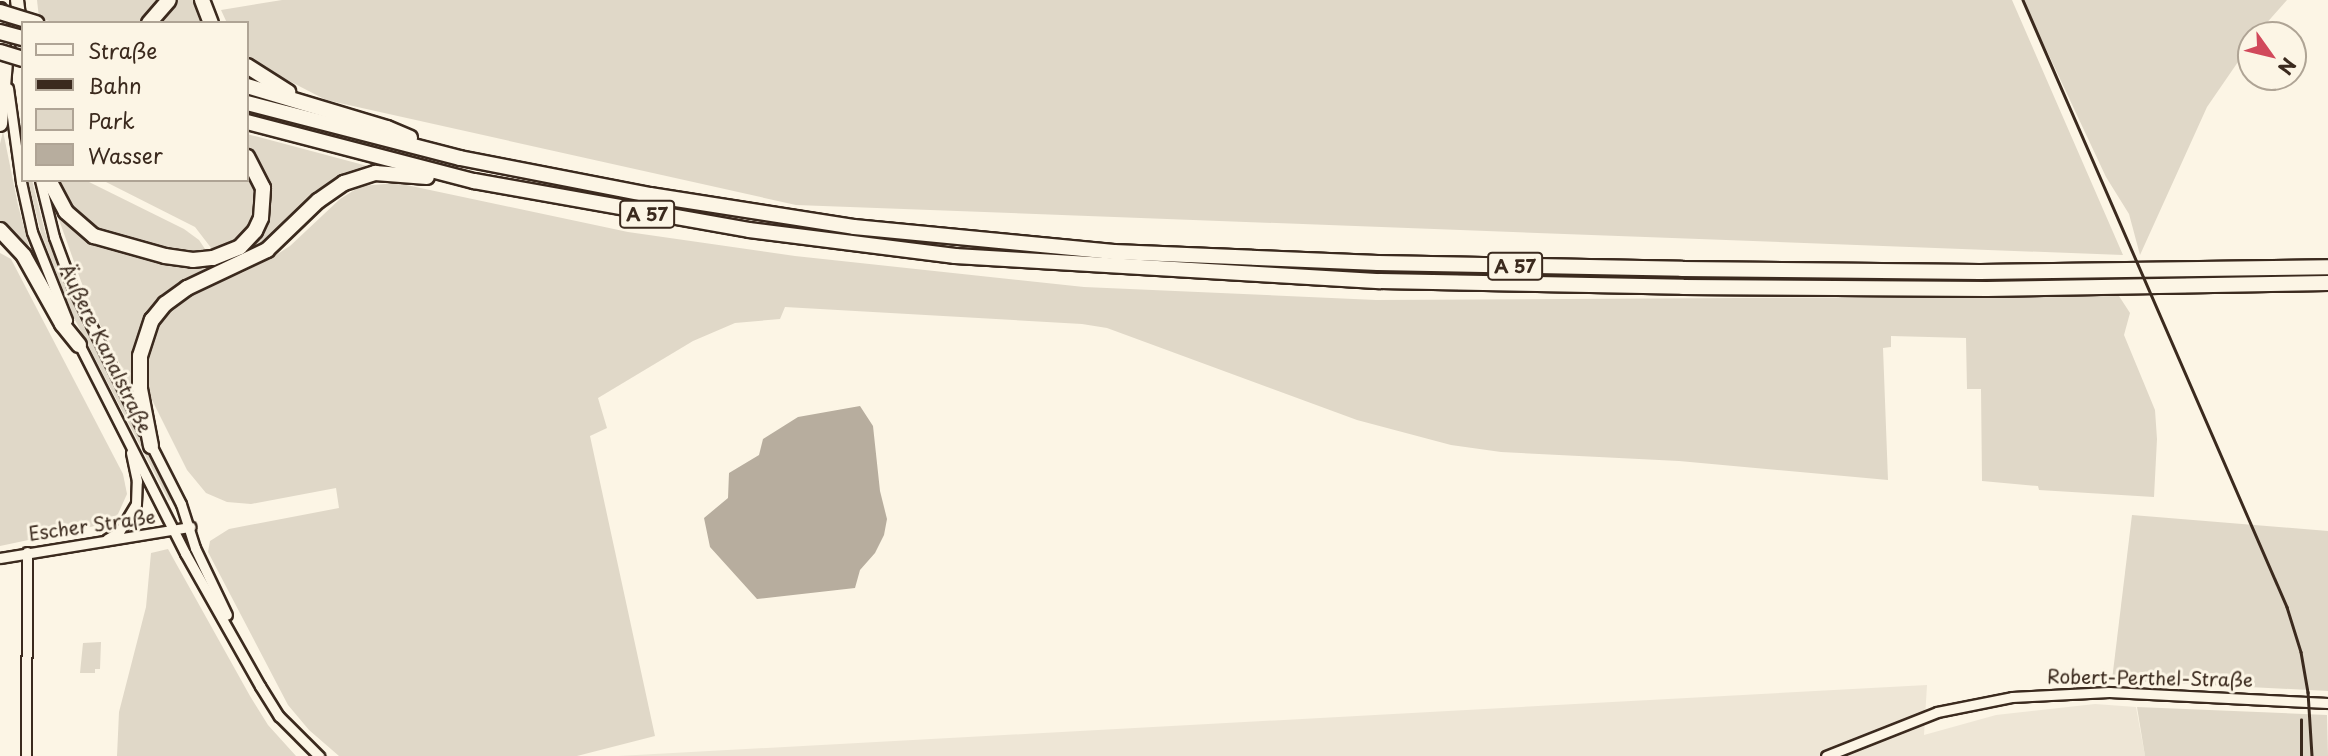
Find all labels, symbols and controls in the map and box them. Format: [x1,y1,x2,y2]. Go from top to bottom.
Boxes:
legend [21,21,248,182]
north arrow [2237,21,2307,91]
text: Straße [88,34,157,66]
text: N [2272,53,2304,81]
text: Bahn [88,69,142,101]
text: Park [88,104,135,136]
text: Wasser [88,139,163,171]
road number: A 57 [619,200,675,229]
road number: A 57 [1487,252,1543,280]
street label: Äußere Kanalstraße [55,260,157,436]
street label: Escher Straße [27,505,157,545]
street label: Robert-Perthel-Straße [2047,665,2253,691]

